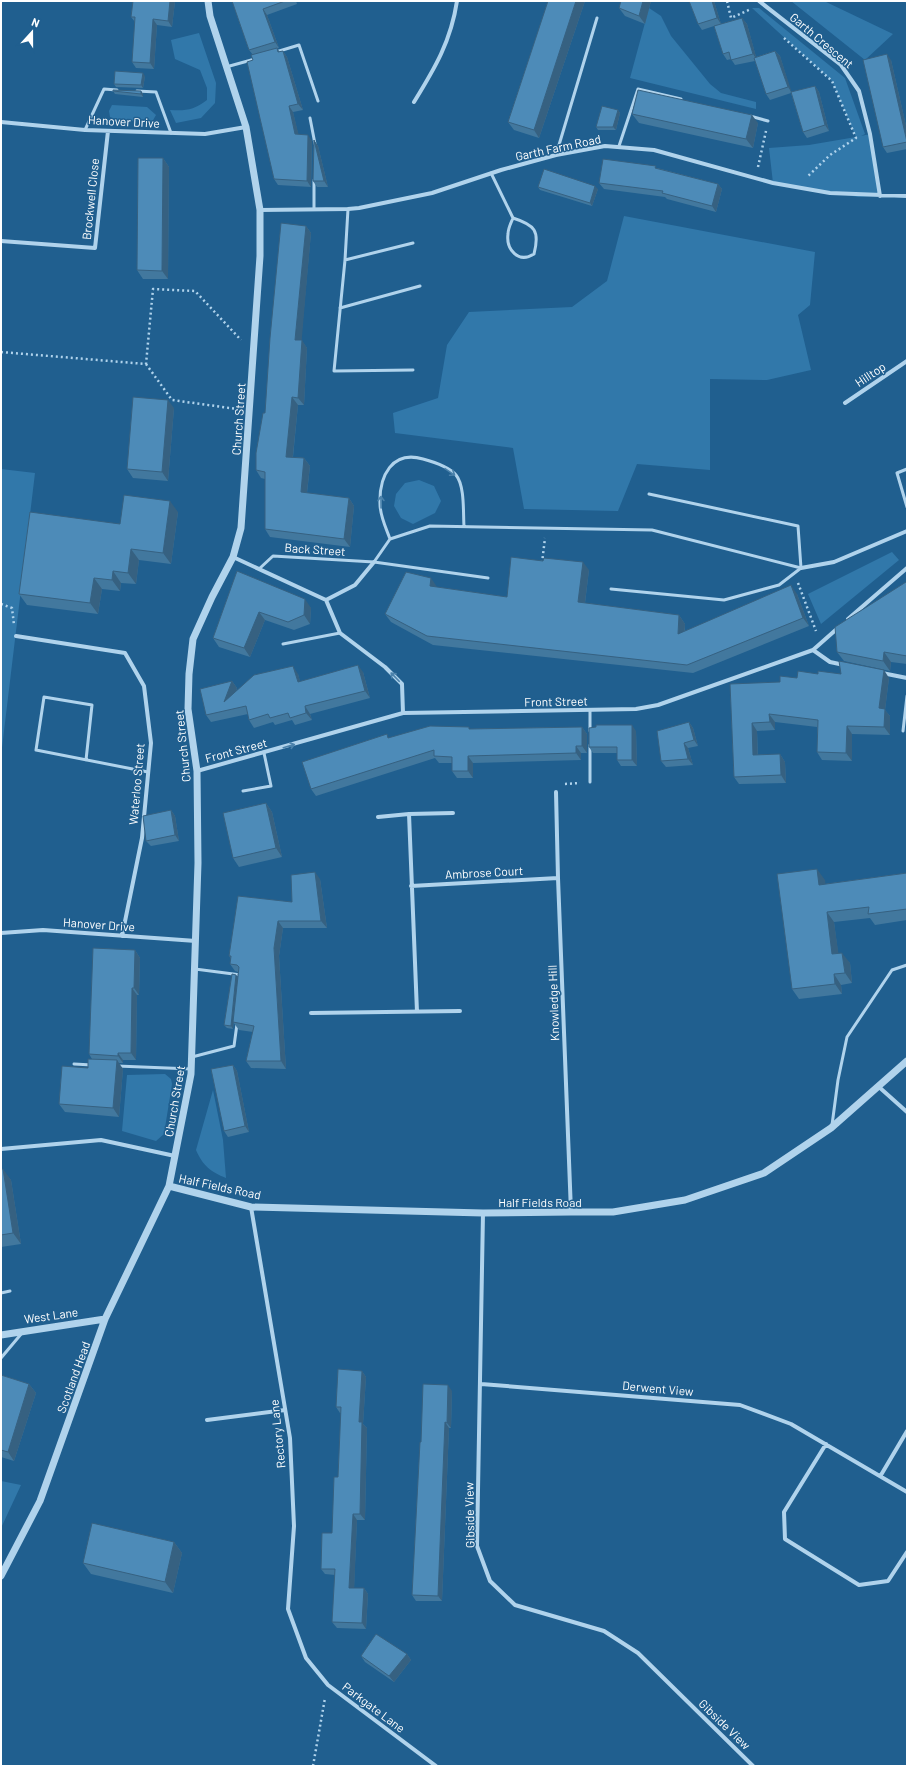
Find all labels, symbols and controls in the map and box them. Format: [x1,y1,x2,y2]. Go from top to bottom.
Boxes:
street label: Garth Crescent [788,9,856,71]
north arrow [12,12,52,52]
text: N [30,15,42,30]
street label: Hanover Drive [88,112,160,130]
street label: Garth Farm Road [514,131,602,163]
street label: Brockwell Close [79,157,101,241]
street label: Hilltop [852,359,888,389]
street label: Church Street [228,382,248,456]
one-way arrow [444,468,455,476]
one-way arrow [377,496,384,509]
street label: Back Street [284,540,346,558]
one-way arrow [390,672,400,682]
street label: Front Street [524,693,588,709]
street label: Church Street [171,709,193,783]
street label: Front Street [204,735,268,765]
one-way arrow [282,742,295,749]
street label: Waterloo Street [125,743,147,825]
street label: Ambrose Court [445,863,523,881]
street label: Hanover Drive [63,915,135,933]
street label: Knowledge Hill [545,965,561,1041]
street label: Church Street [161,1064,187,1138]
street label: Half Fields Road [178,1170,262,1202]
street label: Half Fields Road [498,1195,582,1209]
street label: West Lane [23,1304,79,1326]
street label: Scotland Head [54,1339,92,1415]
street label: Derwent View [622,1378,695,1398]
street label: Rectory Lane [266,1399,288,1469]
street label: Gibside View [461,1481,477,1548]
street label: Parkgate Lane [340,1679,408,1735]
street label: Gibside View [696,1696,754,1752]

